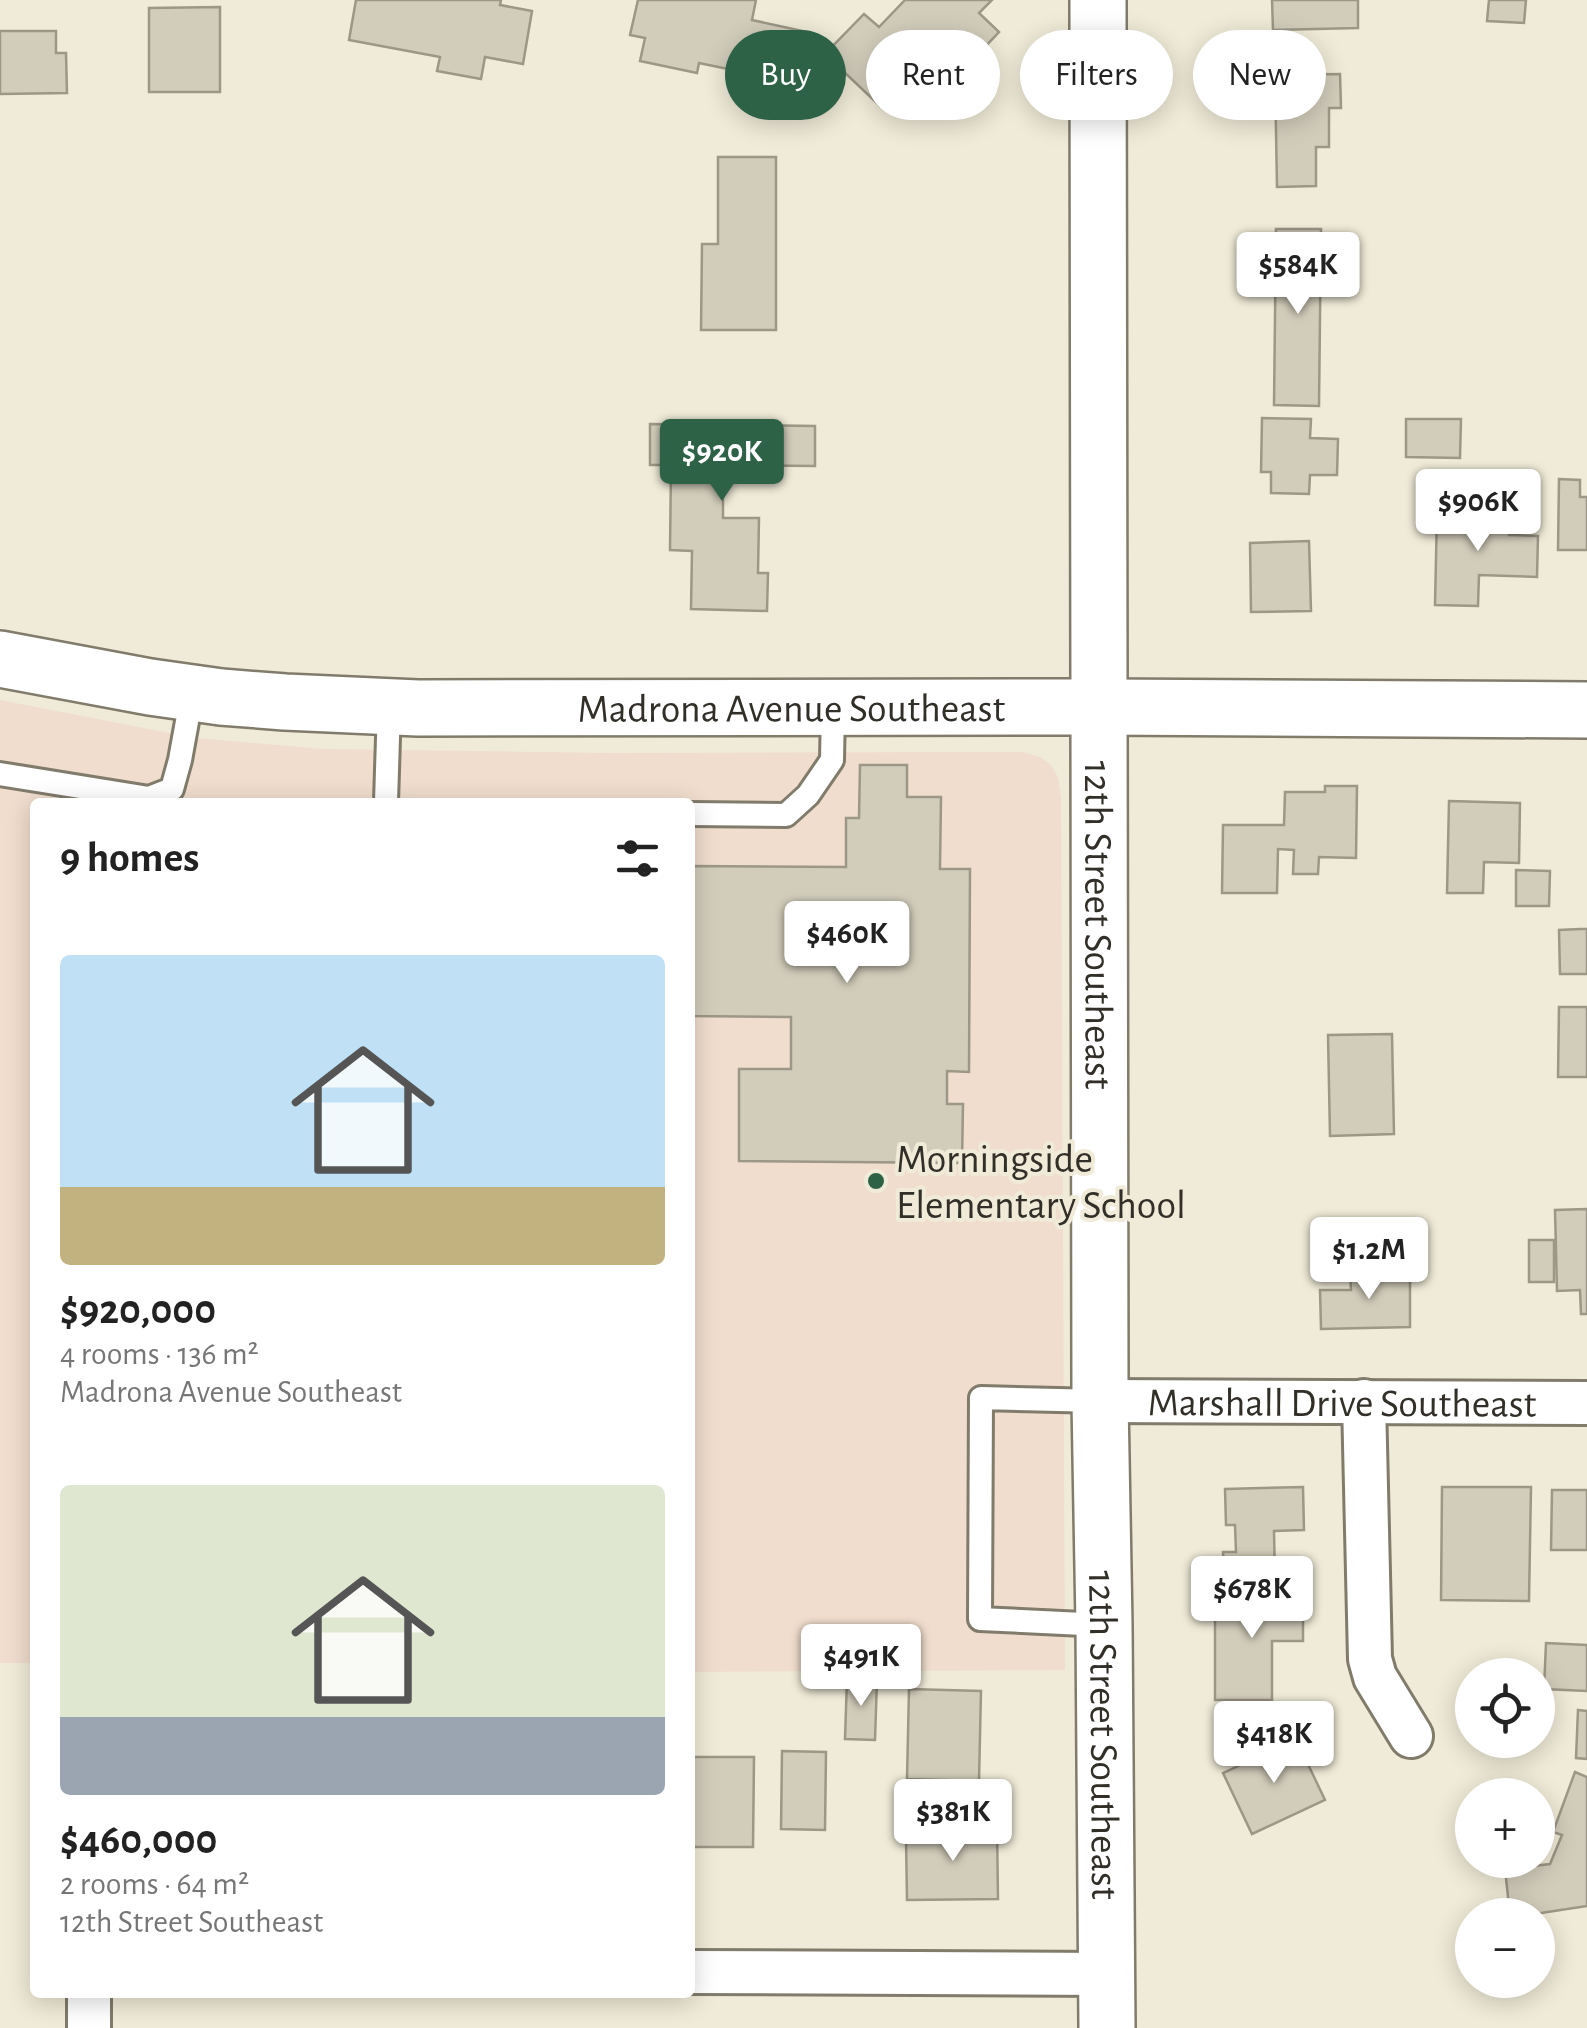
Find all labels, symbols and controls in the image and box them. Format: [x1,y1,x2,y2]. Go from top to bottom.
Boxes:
chip: Buy [725,30,846,120]
chip: Rent [866,30,1000,120]
chip: Filters [1020,30,1173,120]
chip: New [1193,30,1326,120]
pin: $584K [1228,232,1368,317]
text: $584K [1259,248,1337,280]
pin: $920K [652,419,792,504]
text: $920K [682,435,762,467]
pin: $906K [1408,469,1548,554]
text: $906K [1438,485,1518,517]
street label: Madrona Avenue Southeast [577,689,1006,730]
street label: 12th Street Southeast [1077,760,1118,1090]
icon: filters [610,831,665,886]
text: 9 homes [60,837,199,879]
pin: $460K [777,901,917,986]
text: $460K [806,917,888,949]
icon: home [273,1020,453,1200]
place label: Morningside Elementary School [896,1140,1186,1226]
marker: Morningside Elementary School [865,1170,887,1192]
pin: $1.2M [1299,1217,1439,1302]
text: $1.2M [1332,1233,1406,1265]
text: $920,000 [60,1289,216,1331]
text: 4 rooms · 136 m² [60,1338,259,1370]
text: Madrona Avenue Southeast [60,1376,402,1408]
street label: Marshall Drive Southeast [1148,1383,1537,1425]
icon: home [273,1550,453,1730]
pin: $678K [1182,1556,1322,1641]
street label: 12th Street Southeast [1081,1570,1124,1900]
text: $678K [1213,1572,1291,1604]
pin: $491K [791,1624,931,1709]
text: $491K [823,1640,899,1672]
map controls [1455,1658,1555,1998]
button: locate [1455,1658,1555,1758]
pin: $418K [1204,1701,1344,1786]
text: $418K [1236,1717,1312,1749]
button: + [1455,1778,1555,1878]
pin: $381K [883,1779,1023,1864]
text: $381K [916,1795,990,1827]
text: $460,000 [60,1819,217,1861]
text: 2 rooms · 64 m² [60,1868,249,1900]
button: − [1455,1898,1555,1998]
text: 12th Street Southeast [60,1906,323,1938]

